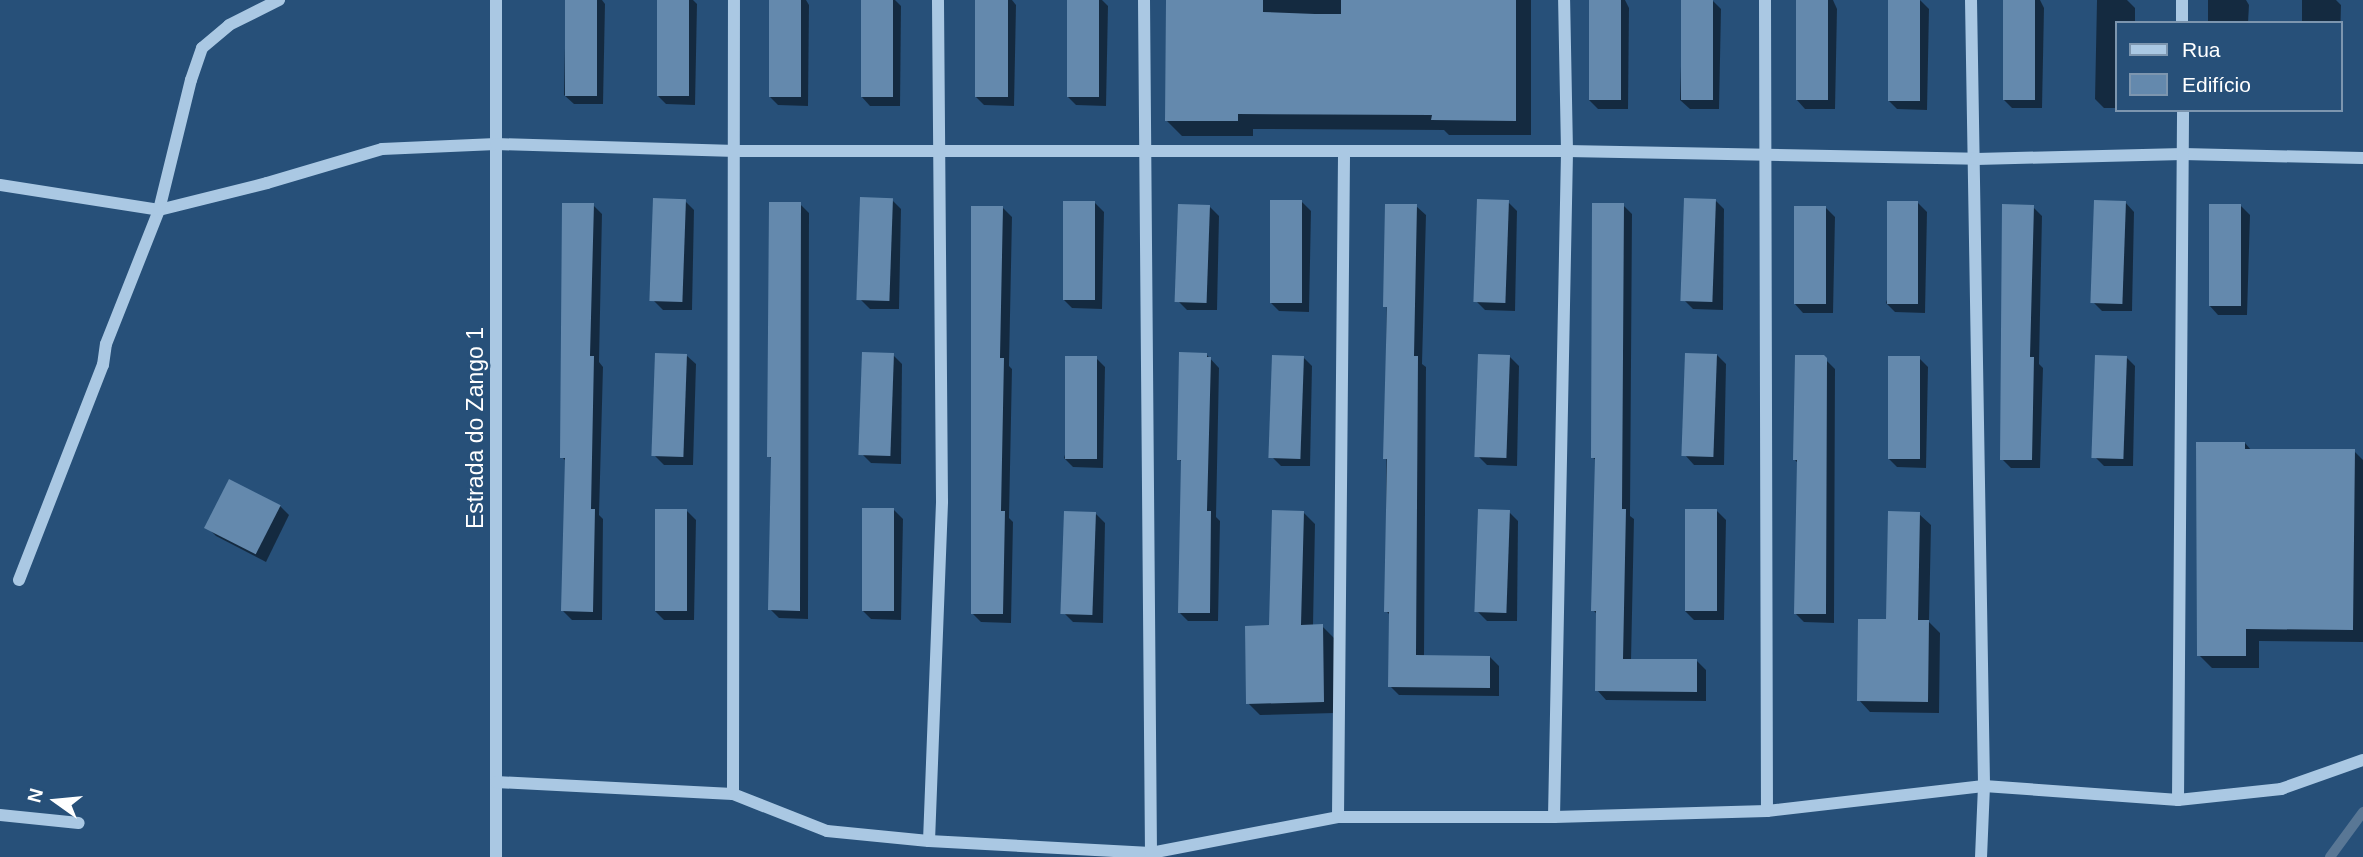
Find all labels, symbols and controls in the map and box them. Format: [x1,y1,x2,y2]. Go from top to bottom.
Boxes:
legend [2114,21,2342,112]
text: Rua [2182,38,2221,61]
text: Edifício [2182,73,2251,96]
street label: Estrada do Zango 1 [461,327,489,529]
north arrow [21,766,91,836]
text: N [23,786,47,805]

